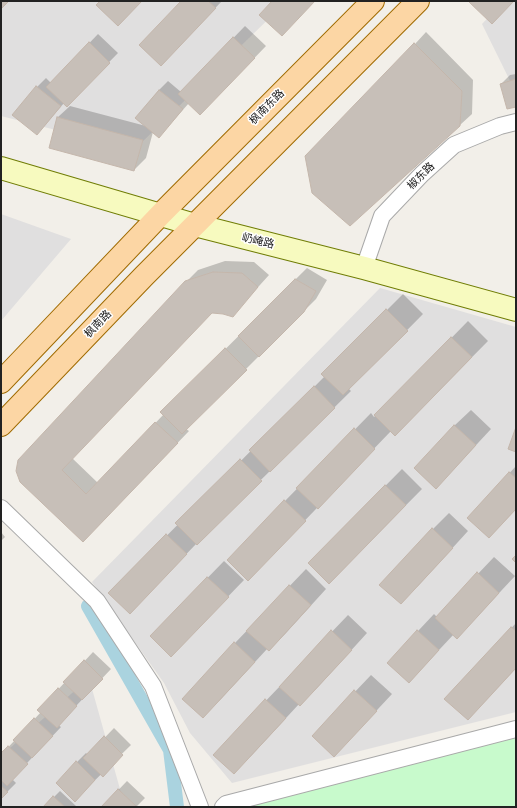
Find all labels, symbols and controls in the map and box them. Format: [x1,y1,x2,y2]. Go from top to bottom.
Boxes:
street label: 枫南东路 [247,87,287,127]
street label: 椒东路 [405,160,437,192]
street label: 屷崦路 [240,231,276,251]
street label: 枫南路 [82,308,114,340]

